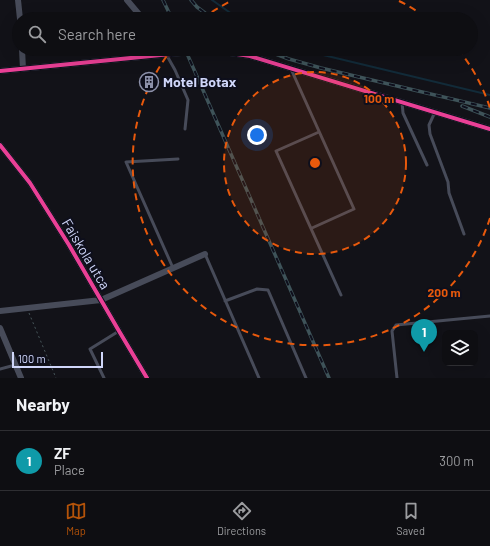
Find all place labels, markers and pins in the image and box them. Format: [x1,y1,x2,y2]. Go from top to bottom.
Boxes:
building icon: Motel Botax [138,71,160,93]
place label: Motel Botax [163,73,237,90]
centre of rings [308,156,322,170]
pin: 1 [411,319,437,352]

